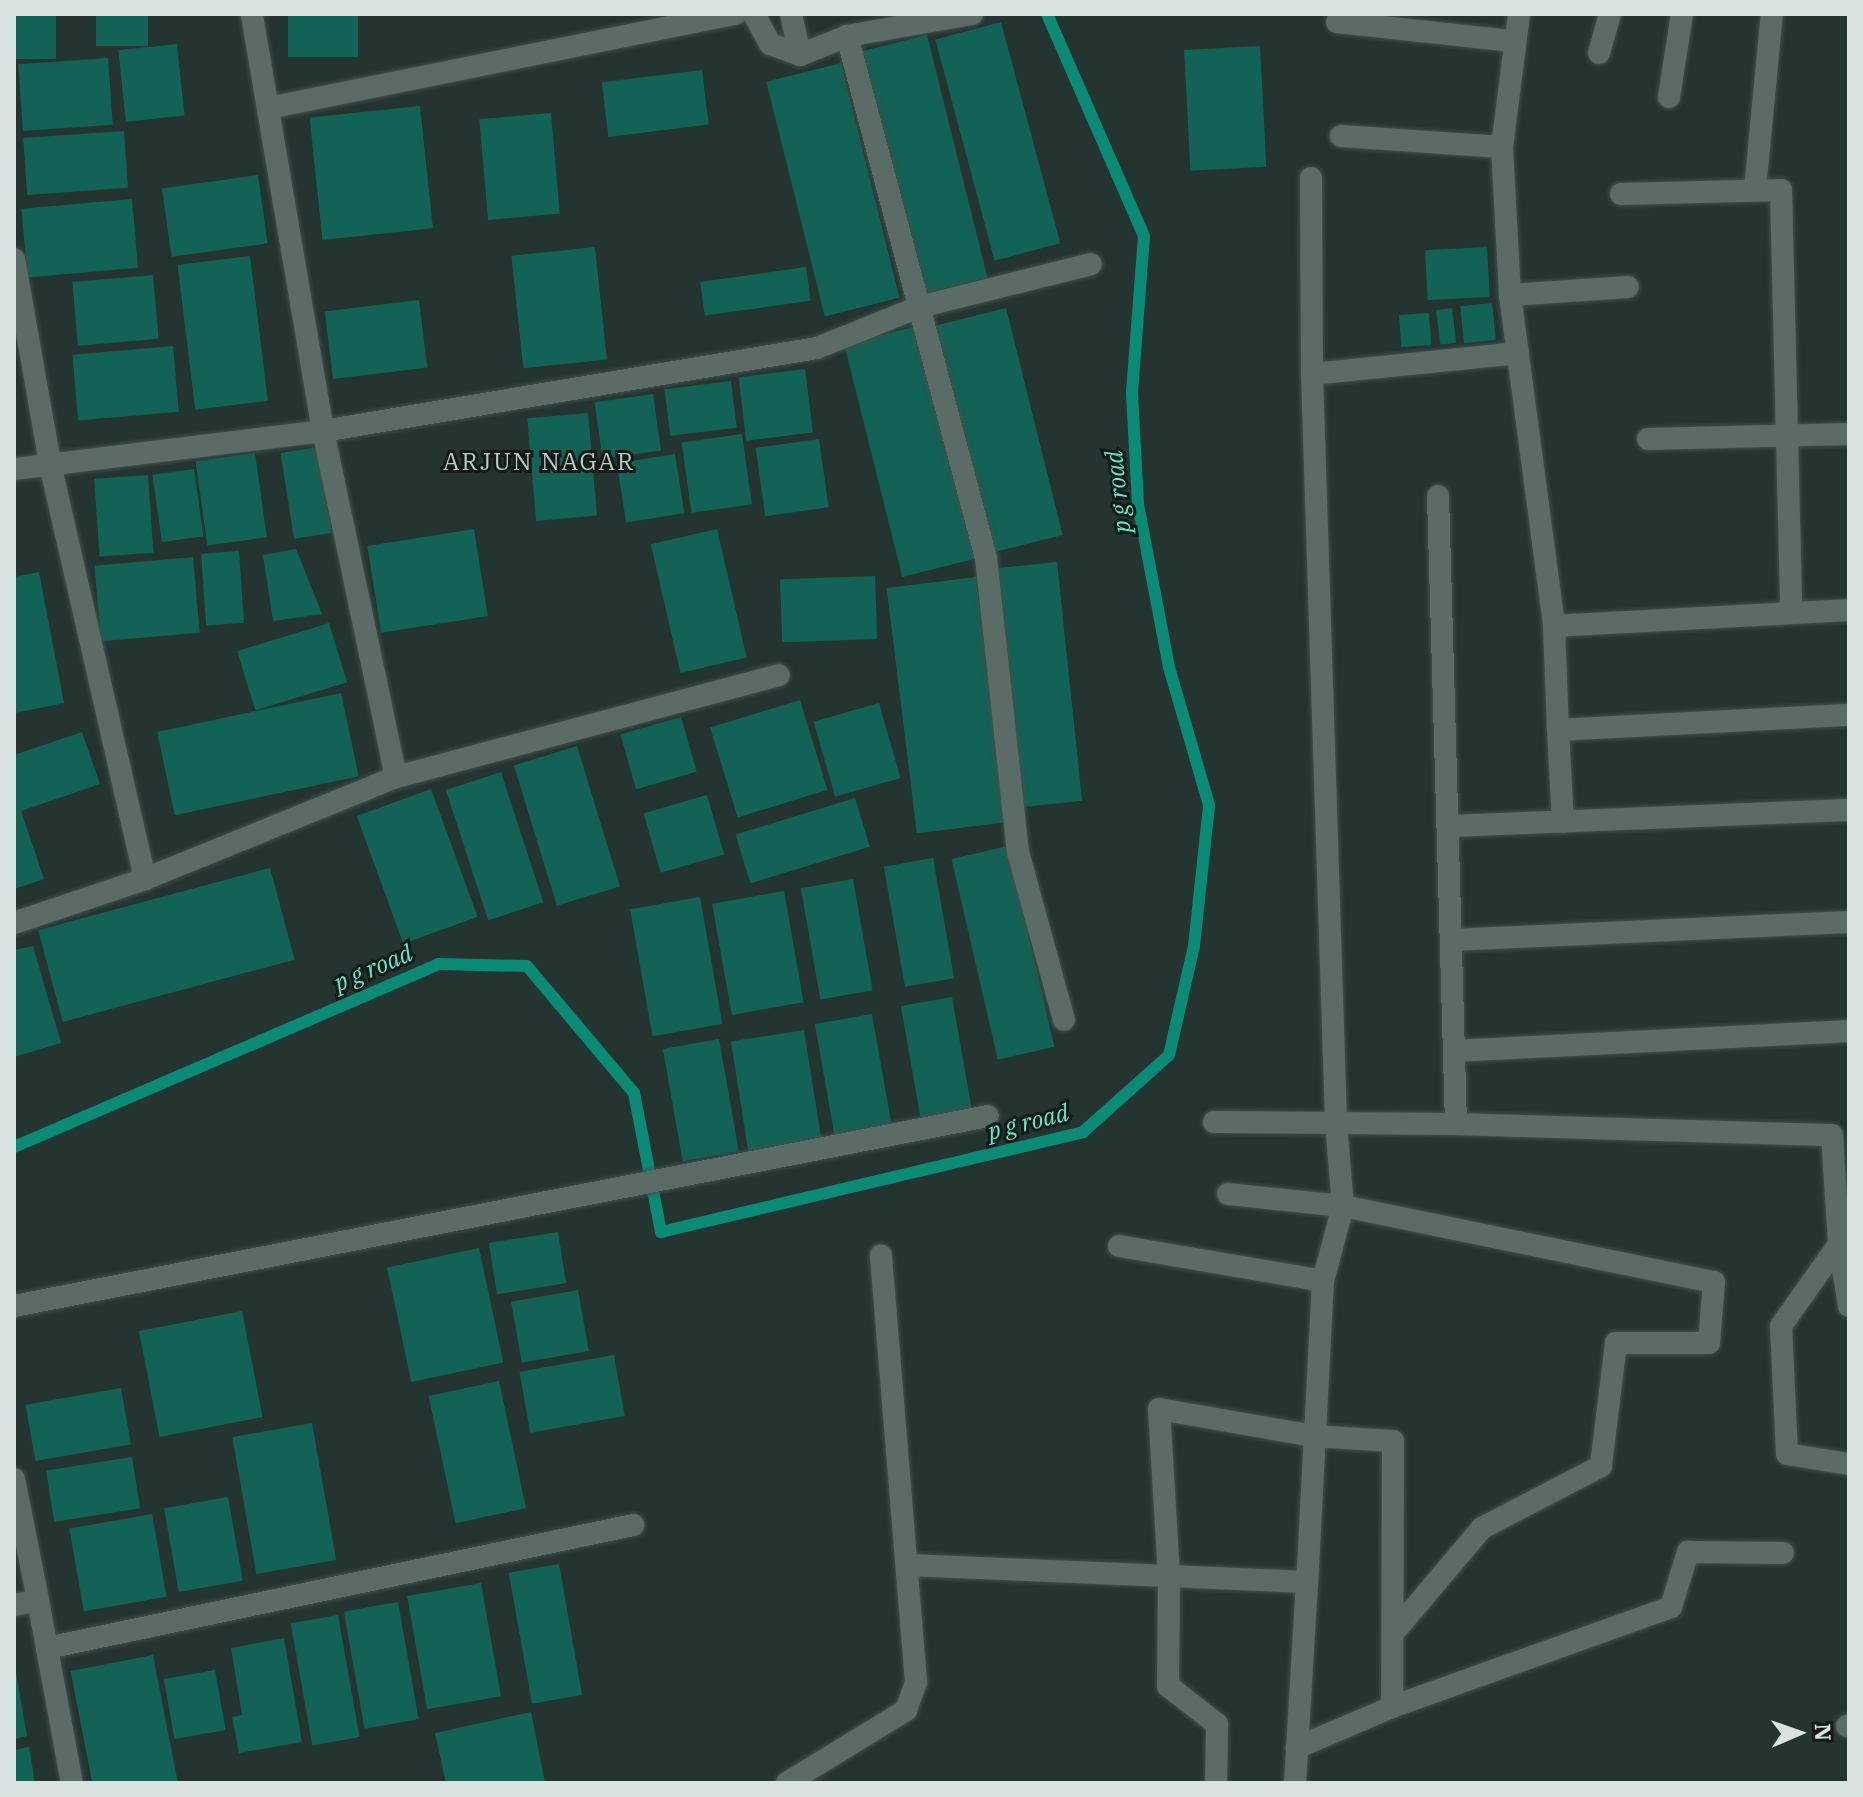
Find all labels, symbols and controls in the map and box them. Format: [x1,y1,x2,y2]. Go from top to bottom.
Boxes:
district label: ARJUN NAGAR [443,448,635,476]
water label: p g road [1099,449,1137,535]
water label: p g road [329,939,417,997]
water label: p g road [984,1098,1072,1146]
north arrow [1759,1693,1839,1773]
text: N [1809,1723,1838,1741]

